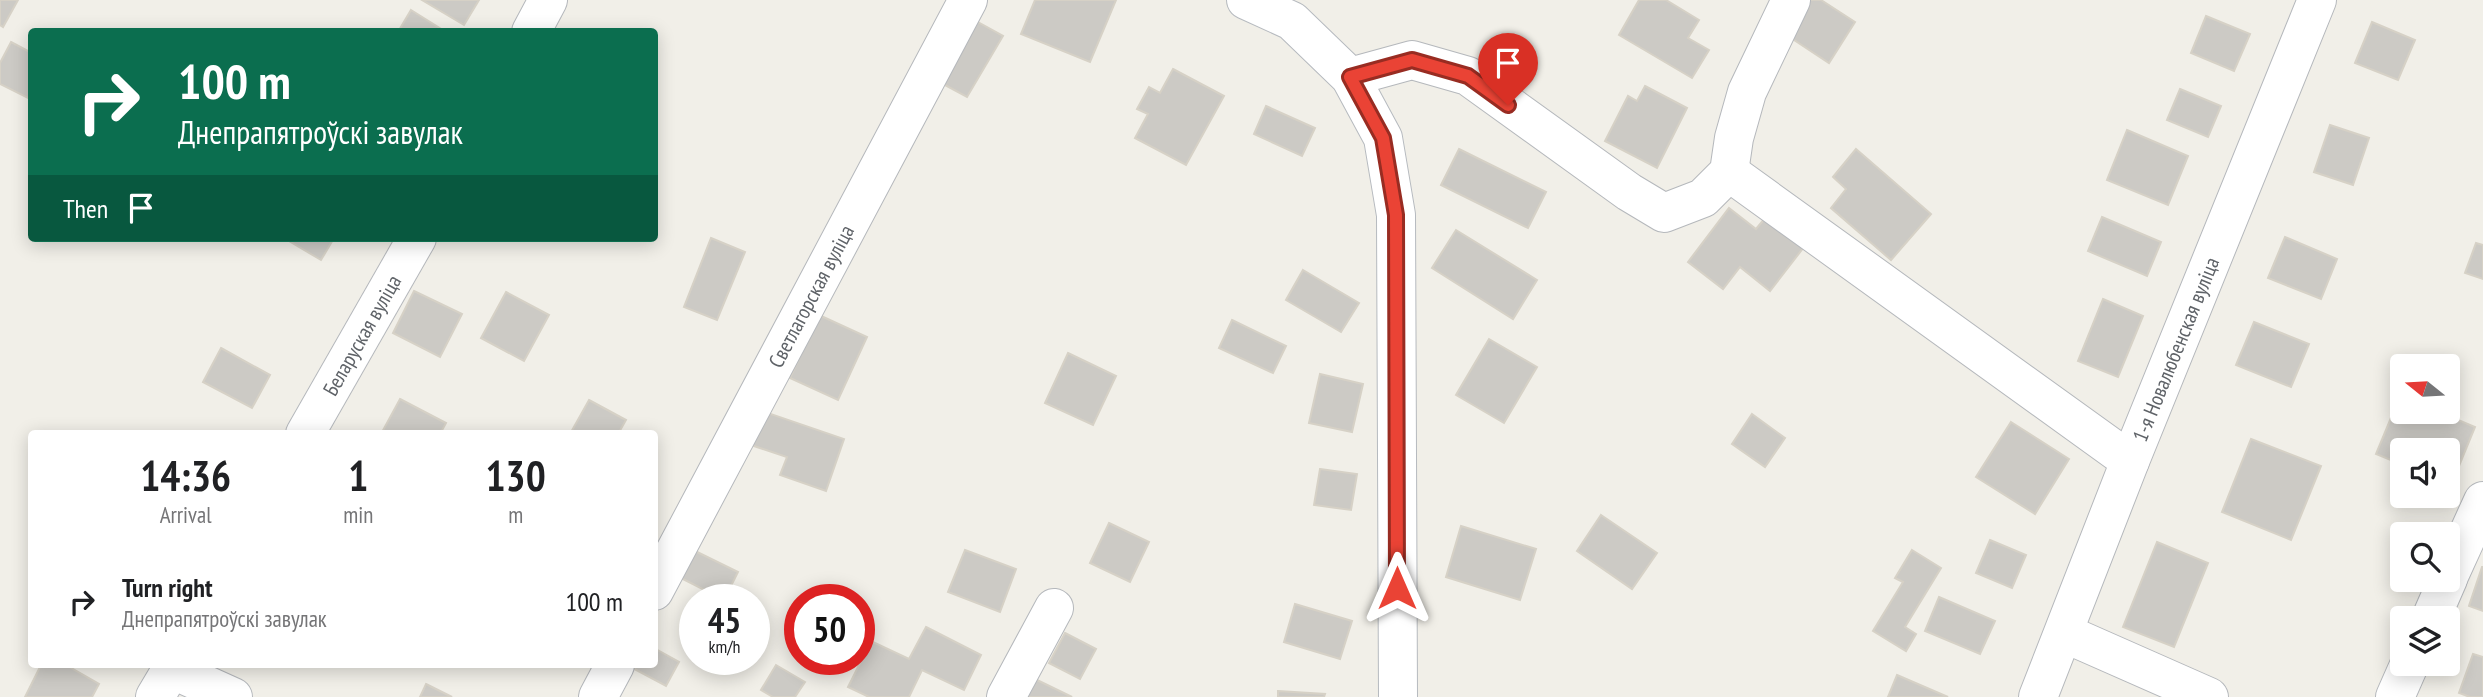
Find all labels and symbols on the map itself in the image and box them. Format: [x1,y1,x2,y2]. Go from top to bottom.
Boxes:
pin [1478,33,1538,105]
street label: Светлагорская вуліца [762,220,860,372]
street label: 1-я Новалюбенская вуліца [2126,253,2225,445]
street label: Беларуская вуліца [316,270,407,400]
north arrow [2390,354,2460,424]
position arrow [1360,551,1434,625]
speed limit sign: 50 [784,584,875,675]

